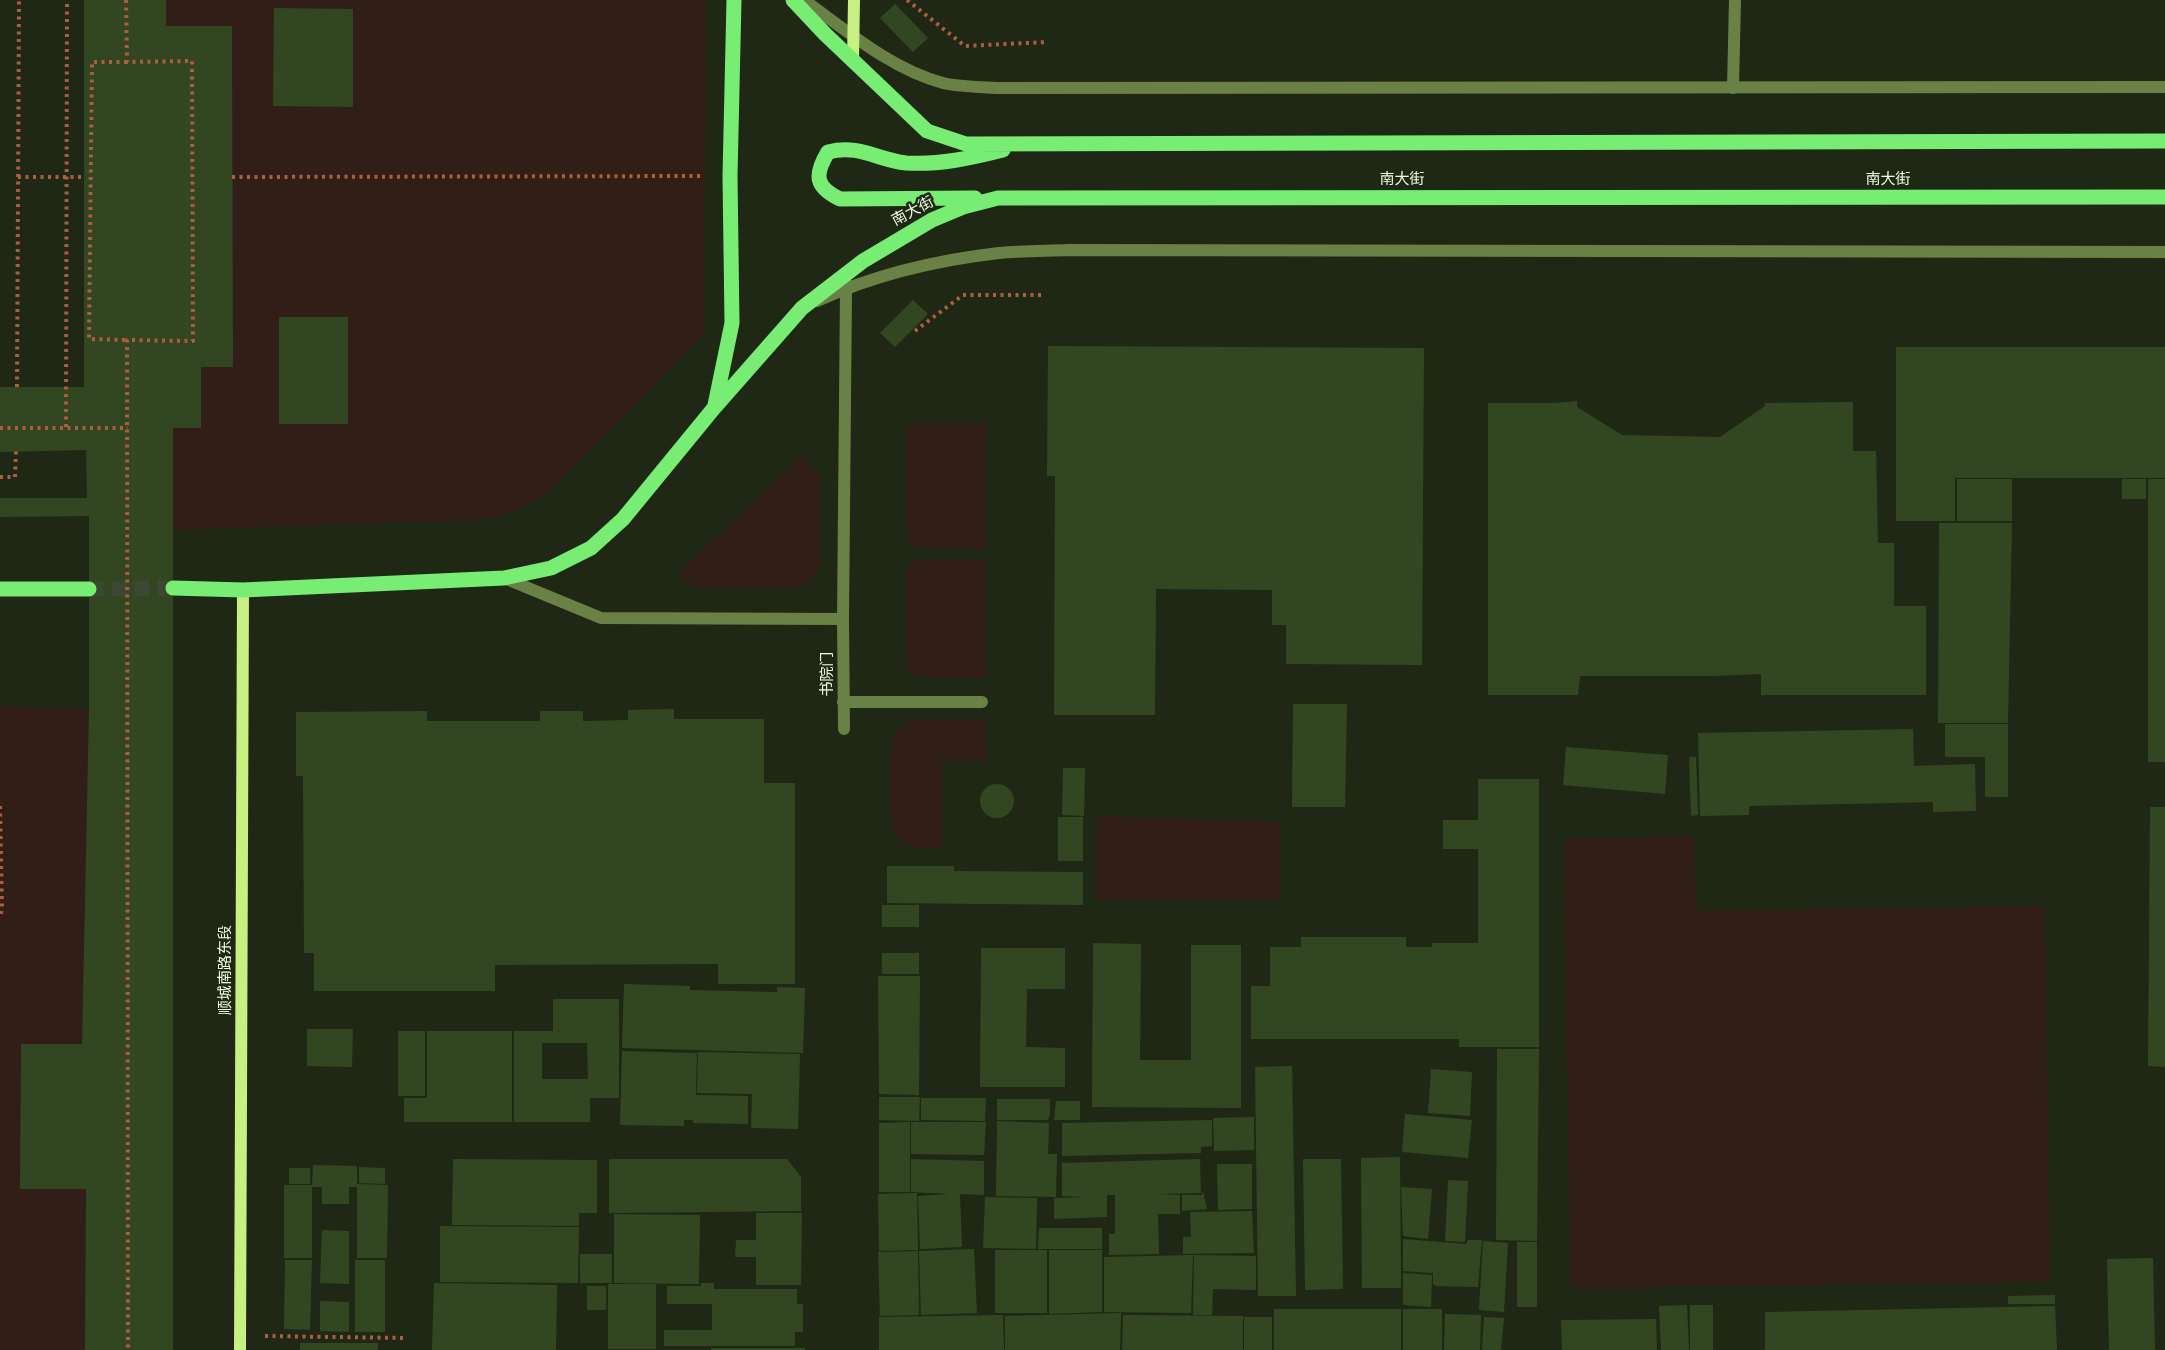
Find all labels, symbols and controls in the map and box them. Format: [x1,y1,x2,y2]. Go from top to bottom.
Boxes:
street label: 南大街 [1380,171,1424,189]
street label: 南大街 [1866,171,1910,189]
street label: 南大街 [889,193,937,231]
street label: 书院门 [819,652,837,696]
street label: 顺城南路东段 [217,925,235,1015]

